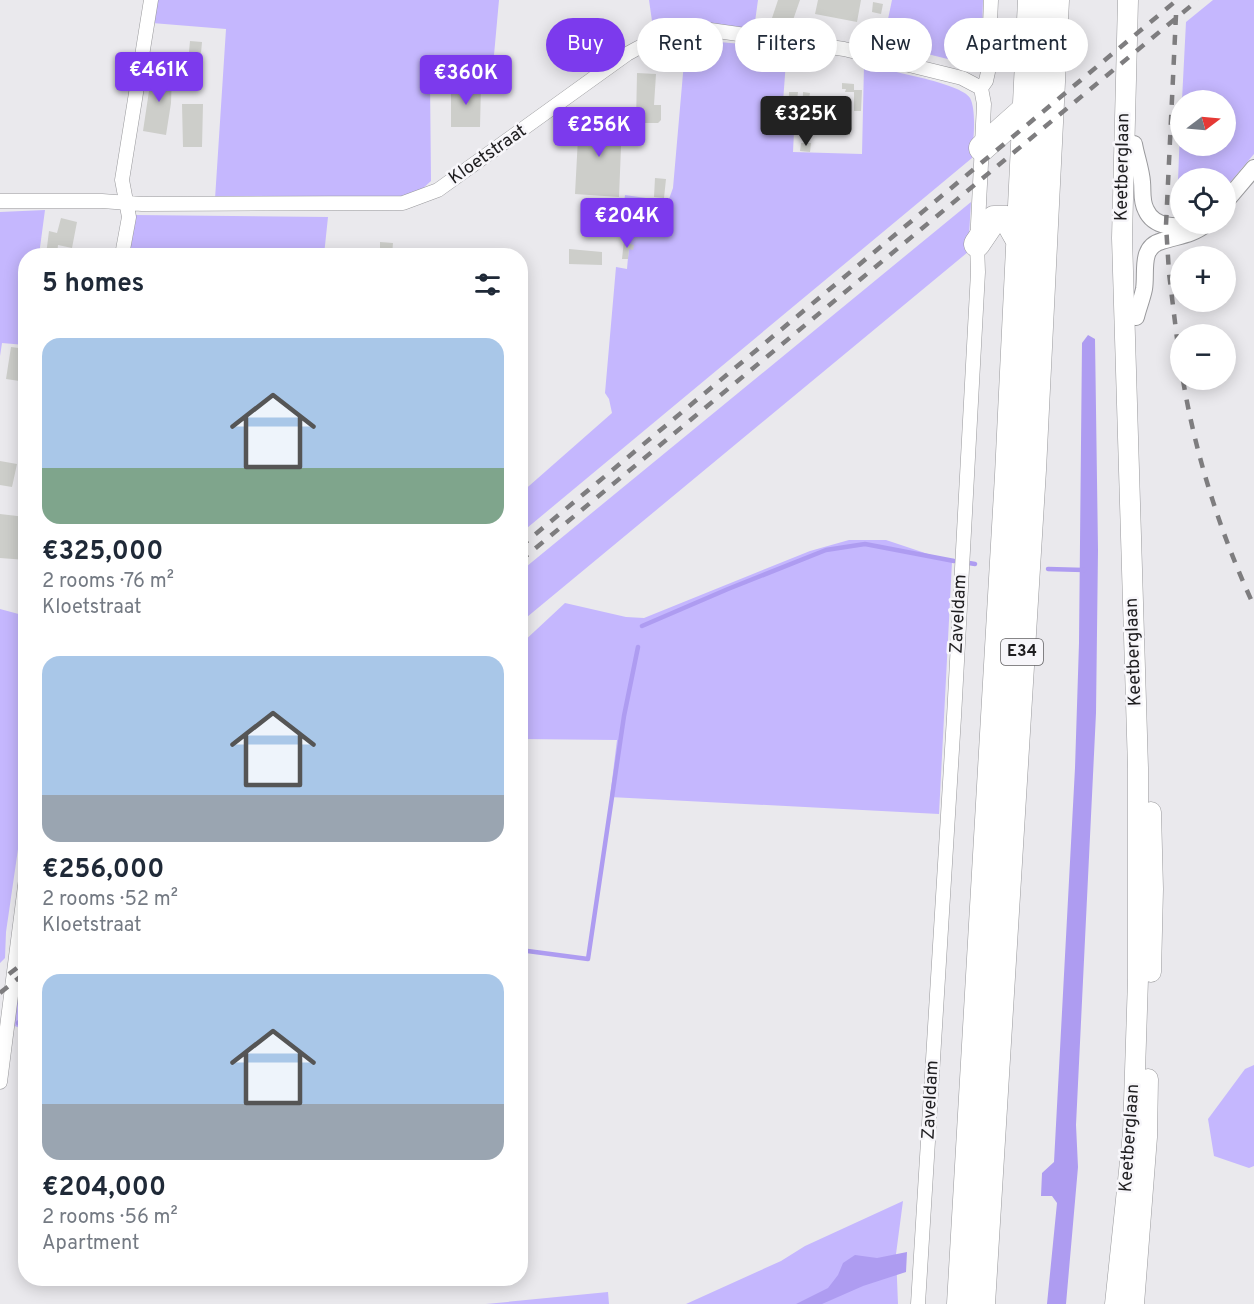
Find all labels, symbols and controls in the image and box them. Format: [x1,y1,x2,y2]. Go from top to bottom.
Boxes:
chip: Buy [546,18,625,72]
chip: Rent [637,18,723,72]
chip: Filters [735,18,837,72]
chip: New [849,18,932,72]
chip: Apartment [944,18,1088,72]
pin: €461K [117,52,201,103]
pin: €360K [424,55,508,106]
text: €461K [129,58,189,84]
text: €360K [434,61,498,87]
north arrow [1170,90,1236,156]
map controls [1170,90,1236,390]
pin: €325K [764,96,848,147]
text: €325K [775,102,837,128]
pin: €256K [557,107,641,158]
text: €256K [567,113,631,139]
street label: Keetberglaan [1111,113,1135,221]
street label: Kloetstraat [445,120,531,190]
button: locate [1170,168,1236,234]
pin: €204K [585,198,669,249]
text: €204K [594,204,660,230]
button: + [1170,246,1236,312]
text: 5 homes [42,268,144,301]
icon: filters [471,268,504,301]
button: − [1170,324,1236,390]
icon: home [219,377,327,485]
text: €325,000 [42,536,163,569]
text: 2 rooms · 76 m² [42,569,174,595]
street label: Zaveldam [945,574,973,654]
text: Kloetstraat [42,595,142,621]
street label: Keetberglaan [1121,597,1147,707]
road number: E34 [1001,639,1043,665]
icon: home [219,695,327,803]
text: €256,000 [42,854,164,887]
text: 2 rooms · 52 m² [42,887,178,913]
text: Kloetstraat [42,913,142,939]
icon: home [219,1013,327,1121]
street label: Zaveldam [917,1060,945,1140]
street label: Keetberglaan [1115,1083,1145,1193]
text: €204,000 [42,1172,166,1205]
text: 2 rooms · 56 m² [42,1205,178,1231]
text: Apartment [42,1231,140,1257]

